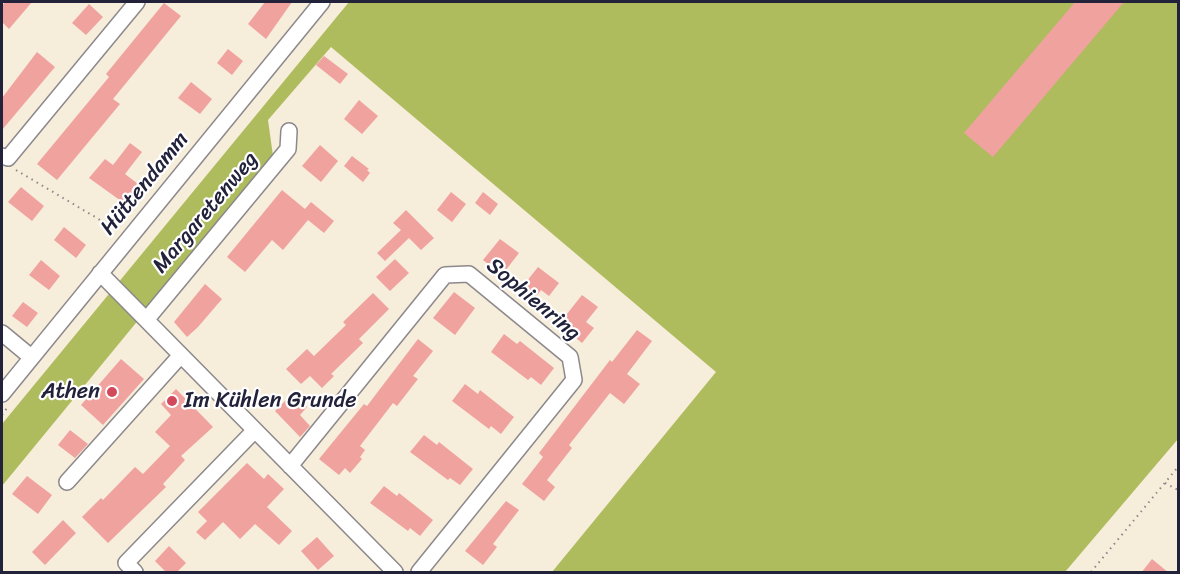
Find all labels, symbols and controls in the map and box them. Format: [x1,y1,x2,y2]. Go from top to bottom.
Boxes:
street label: Hüttendamm [95,127,195,241]
street label: Margaretenweg [148,147,264,279]
street label: Sophienring [481,253,585,347]
place label: Athen [41,379,100,405]
marker: Athen [105,385,119,399]
place label: Im Kühlen Grunde [184,388,357,414]
marker: Im Kühlen Grunde [165,394,179,408]

